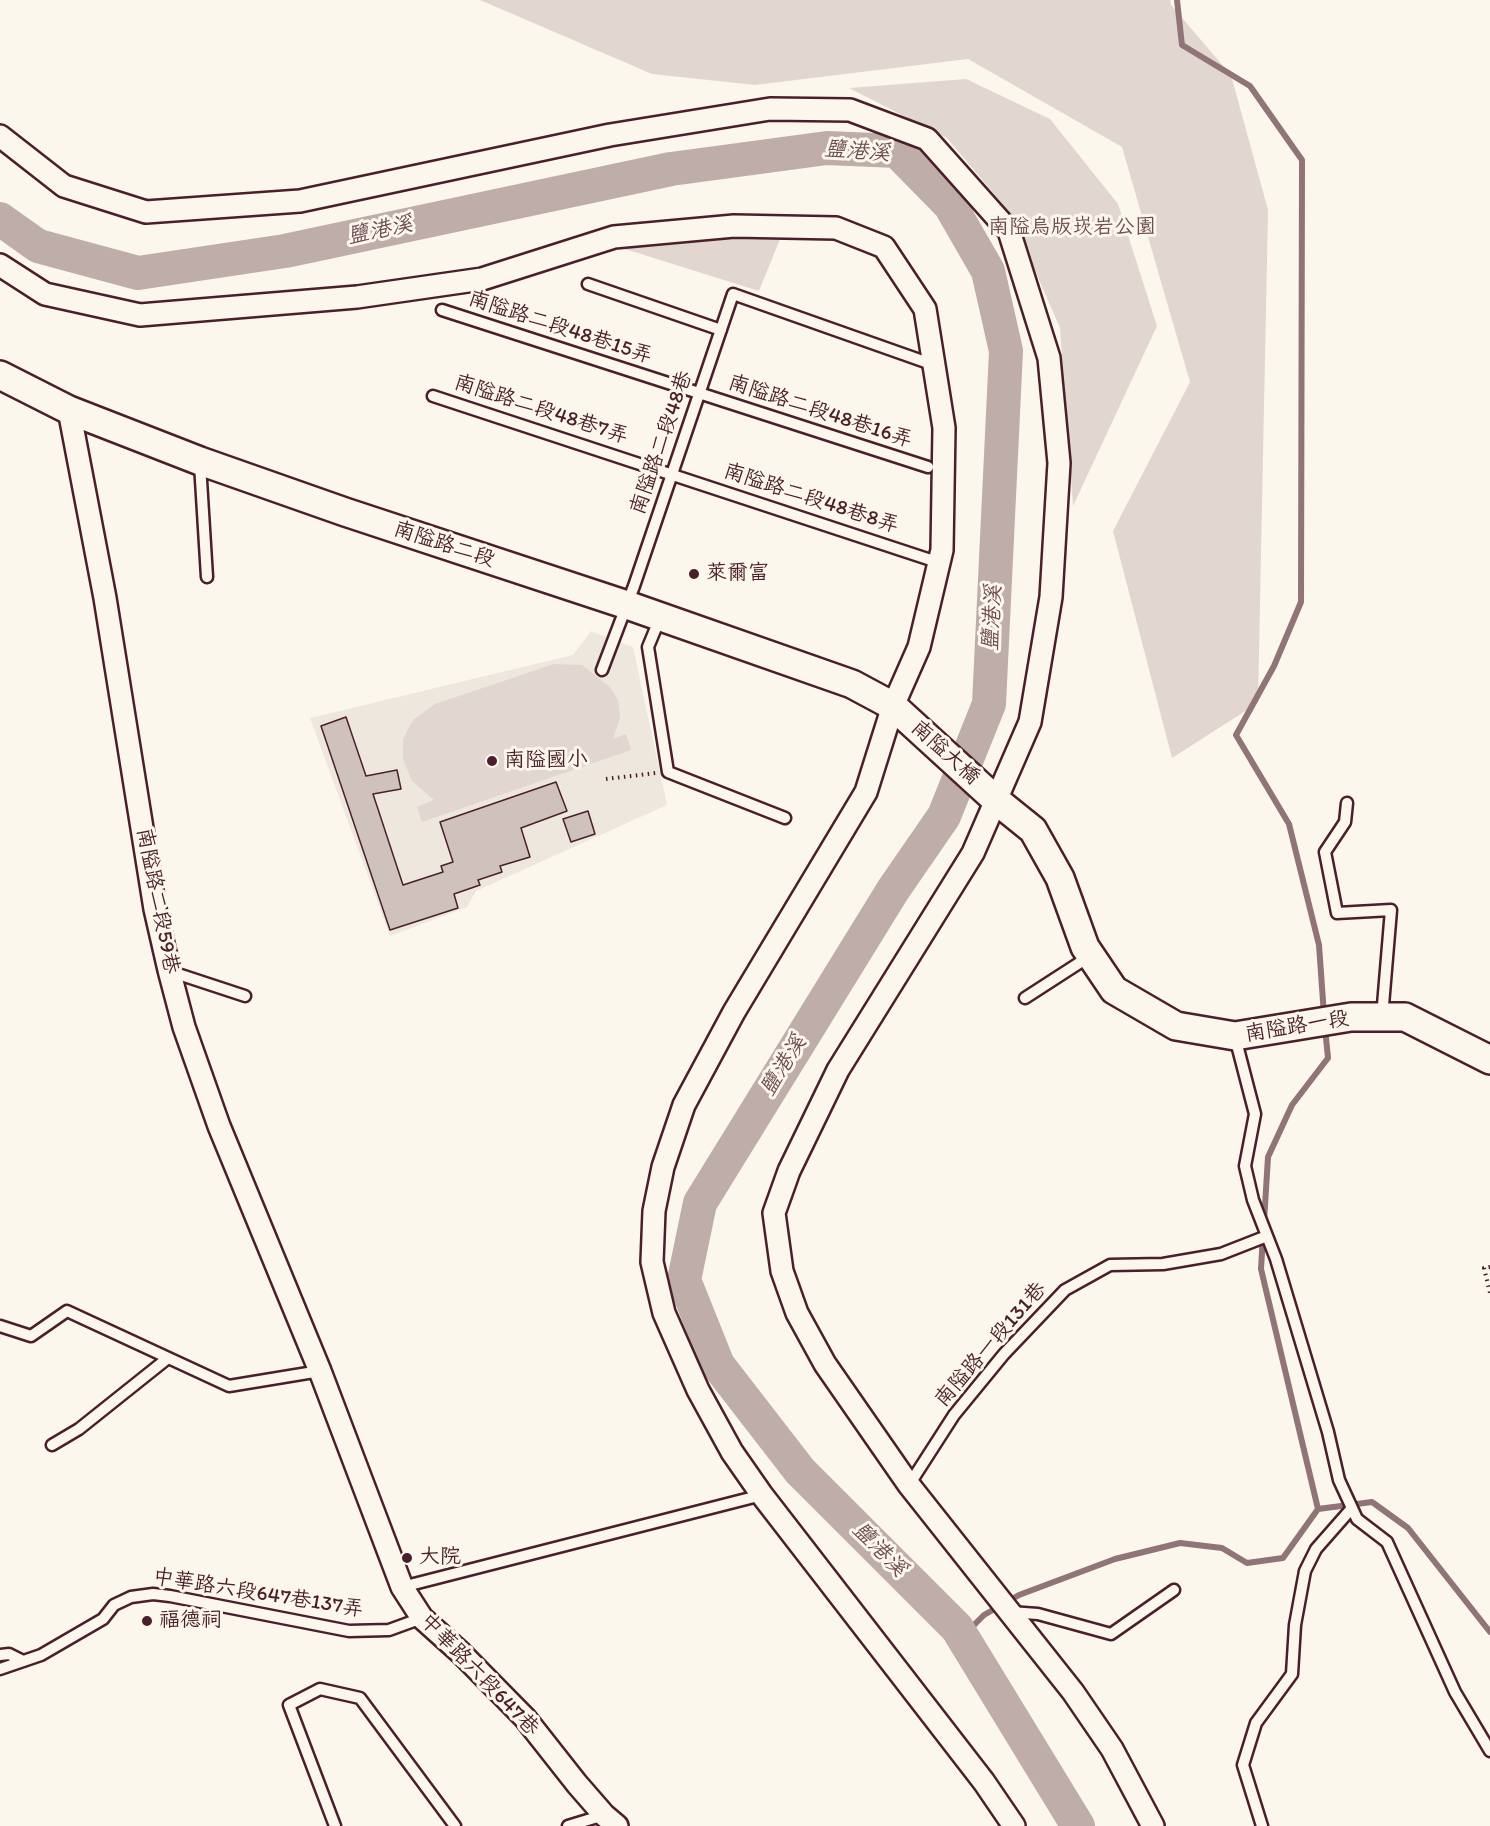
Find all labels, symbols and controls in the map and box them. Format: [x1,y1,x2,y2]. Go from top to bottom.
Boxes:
water label: 鹽港溪 [823,137,891,167]
water label: 鹽港溪 [345,211,415,251]
park label: 南隘烏版崁岩公園 [988,215,1156,241]
street label: 南隘路二段48巷15弄 [465,286,655,370]
street label: 南隘路二段48巷 [626,368,698,518]
street label: 南隘路二段48巷7弄 [451,370,631,450]
street label: 南隘路二段48巷16弄 [725,370,915,454]
street label: 南隘路二段48巷8弄 [720,459,902,539]
street label: 南隘路二段 [390,517,498,573]
place label: 萊爾富 [706,561,769,587]
marker: 萊爾富 [687,567,701,581]
water label: 鹽港溪 [978,584,1008,652]
street label: 南隘大橋 [905,716,985,790]
place label: 南隘國小 [504,748,588,774]
marker: 南隘國小 [485,754,499,768]
street label: 南隘路二段59巷 [131,826,183,976]
street label: 南隘路一段 [1243,1006,1351,1048]
water label: 鹽港溪 [755,1031,813,1101]
street label: 南隘路一段131巷 [930,1278,1052,1412]
water label: 鹽港溪 [846,1517,912,1583]
place label: 大院 [419,1545,461,1571]
marker: 大院 [400,1551,414,1565]
street label: 中華路六段647巷137弄 [151,1565,365,1623]
place label: 福德祠 [159,1608,222,1634]
street label: 中華路六段647巷 [414,1609,544,1741]
marker: 福德祠 [140,1614,154,1628]

